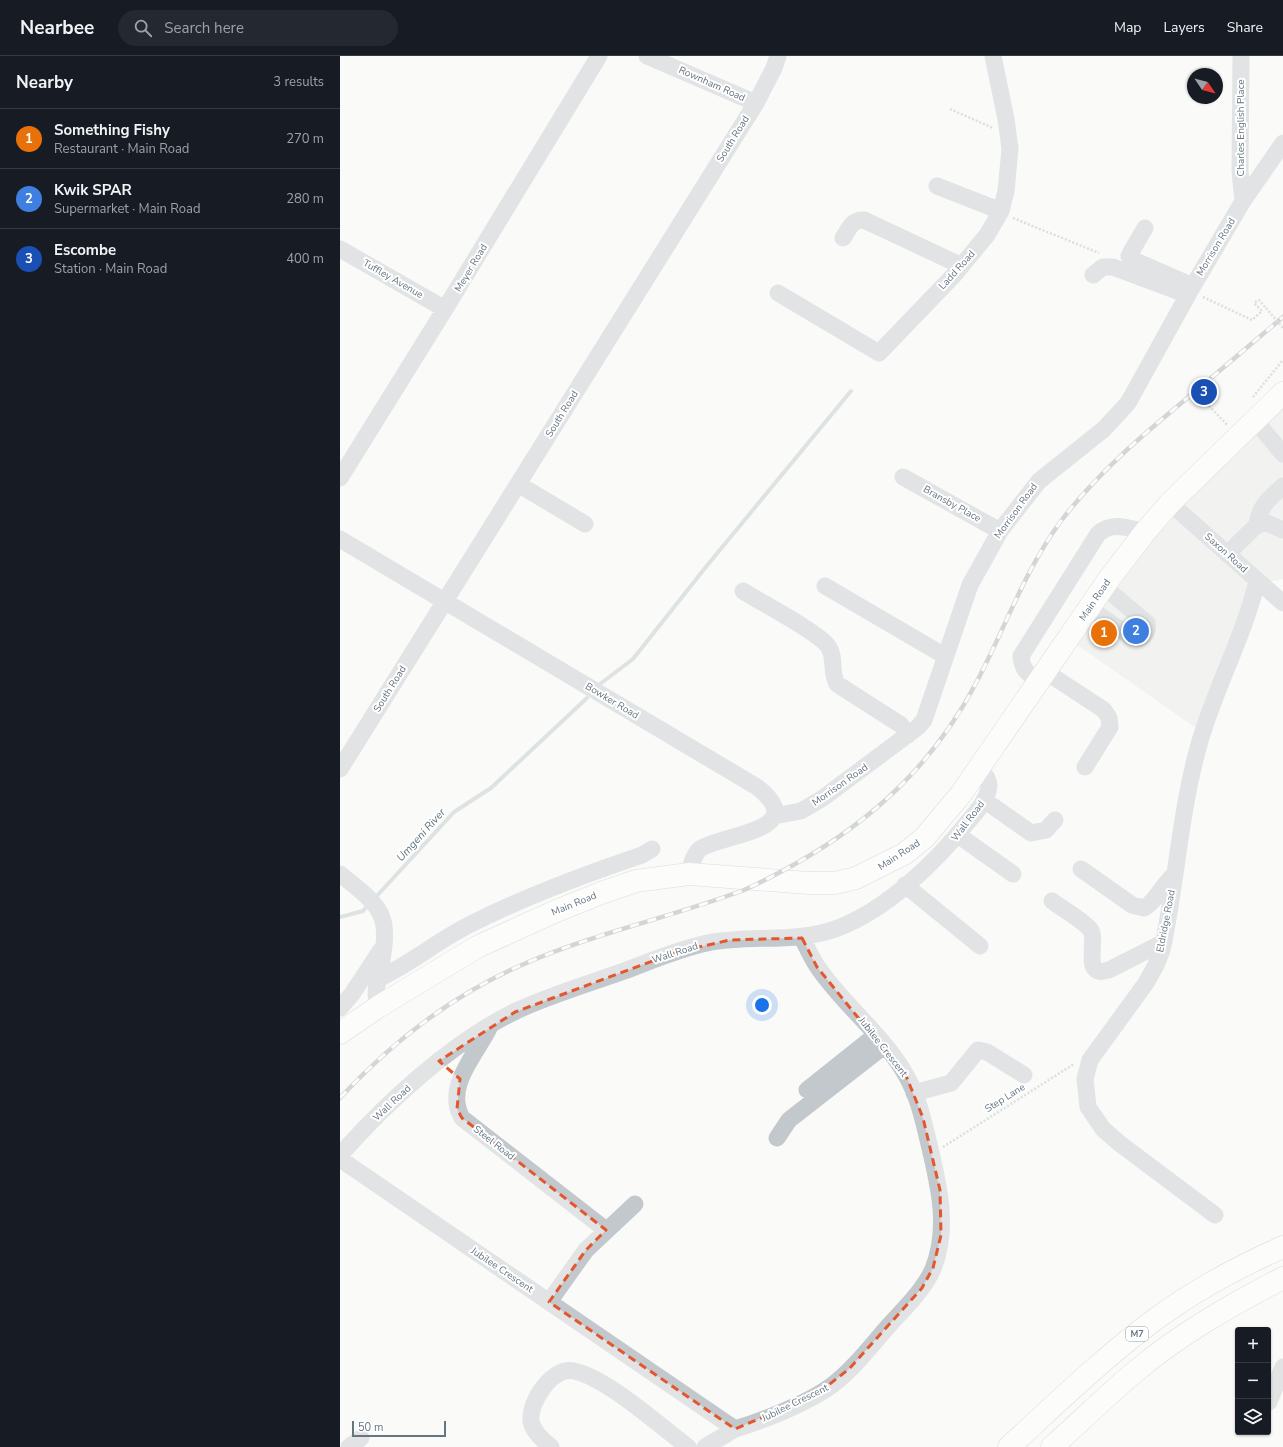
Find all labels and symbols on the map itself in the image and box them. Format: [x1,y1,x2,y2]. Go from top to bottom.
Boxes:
street label: Rownham Road [676,63,748,105]
north arrow [1187,68,1223,104]
street label: Charles English Place [1234,79,1248,177]
street label: South Road [713,113,753,165]
street label: Morrison Road [1193,215,1239,279]
street label: Meyer Road [451,241,491,295]
street label: Ladd Road [936,247,978,293]
street label: Tuffley Avenue [360,256,426,302]
pin: 3 [1191,377,1217,407]
street label: South Road [542,388,582,440]
street label: Morrison Road [991,480,1041,542]
street label: Bransby Place [921,482,983,526]
street label: Saxon Road [1201,530,1251,576]
street label: Main Road [1076,576,1114,624]
pin: 2 [1123,616,1149,646]
pin: 1 [1091,618,1117,648]
street label: South Road [370,663,410,715]
street label: Bowker Road [583,679,642,723]
street label: Morrison Road [809,760,871,810]
street label: Wall Road [948,798,988,844]
water label: Umgeni River [393,804,450,865]
street label: Main Road [875,836,923,874]
street label: Eldridge Road [1153,888,1179,953]
street label: Main Road [549,889,599,919]
street label: Wall Road [650,939,700,967]
your location [752,995,772,1015]
street label: Jubilee Crescent [855,1013,911,1080]
street label: Step Lane [982,1080,1028,1116]
street label: Wall Road [370,1082,414,1124]
street label: Steel Road [470,1122,518,1164]
street label: Jubilee Crescent [467,1243,536,1296]
road number: M7 [1126,1327,1148,1341]
street label: Jubilee Crescent [758,1381,831,1426]
scale bar [352,1419,446,1438]

